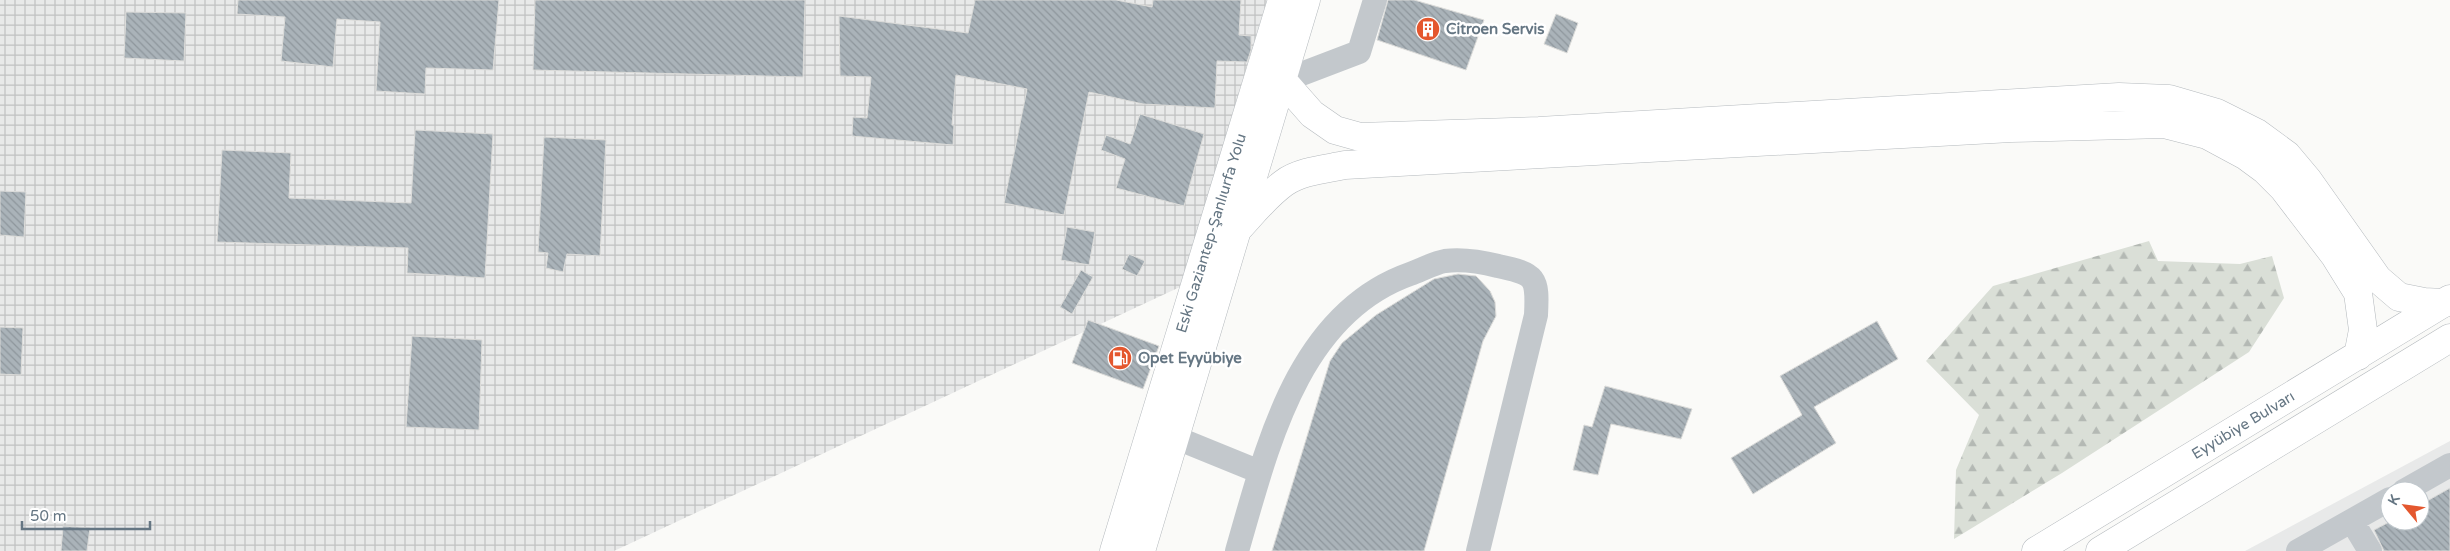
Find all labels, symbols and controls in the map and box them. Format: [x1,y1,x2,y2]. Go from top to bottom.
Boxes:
building icon: Citroen Servis [1415,16,1441,42]
place label: Citroen Servis [1446,20,1544,38]
street label: Eski Gaziantep-Şanlıurfa Yolu [1172,131,1250,335]
fuel station icon: Opet Eyyübiye [1107,345,1133,371]
place label: Opet Eyyübiye [1138,349,1242,368]
street label: Eyyübiye Bulvarı [2188,387,2298,463]
north arrow [2380,481,2430,531]
text: K [2384,491,2404,508]
scale bar [22,498,150,530]
text: 50 m [30,507,67,525]

